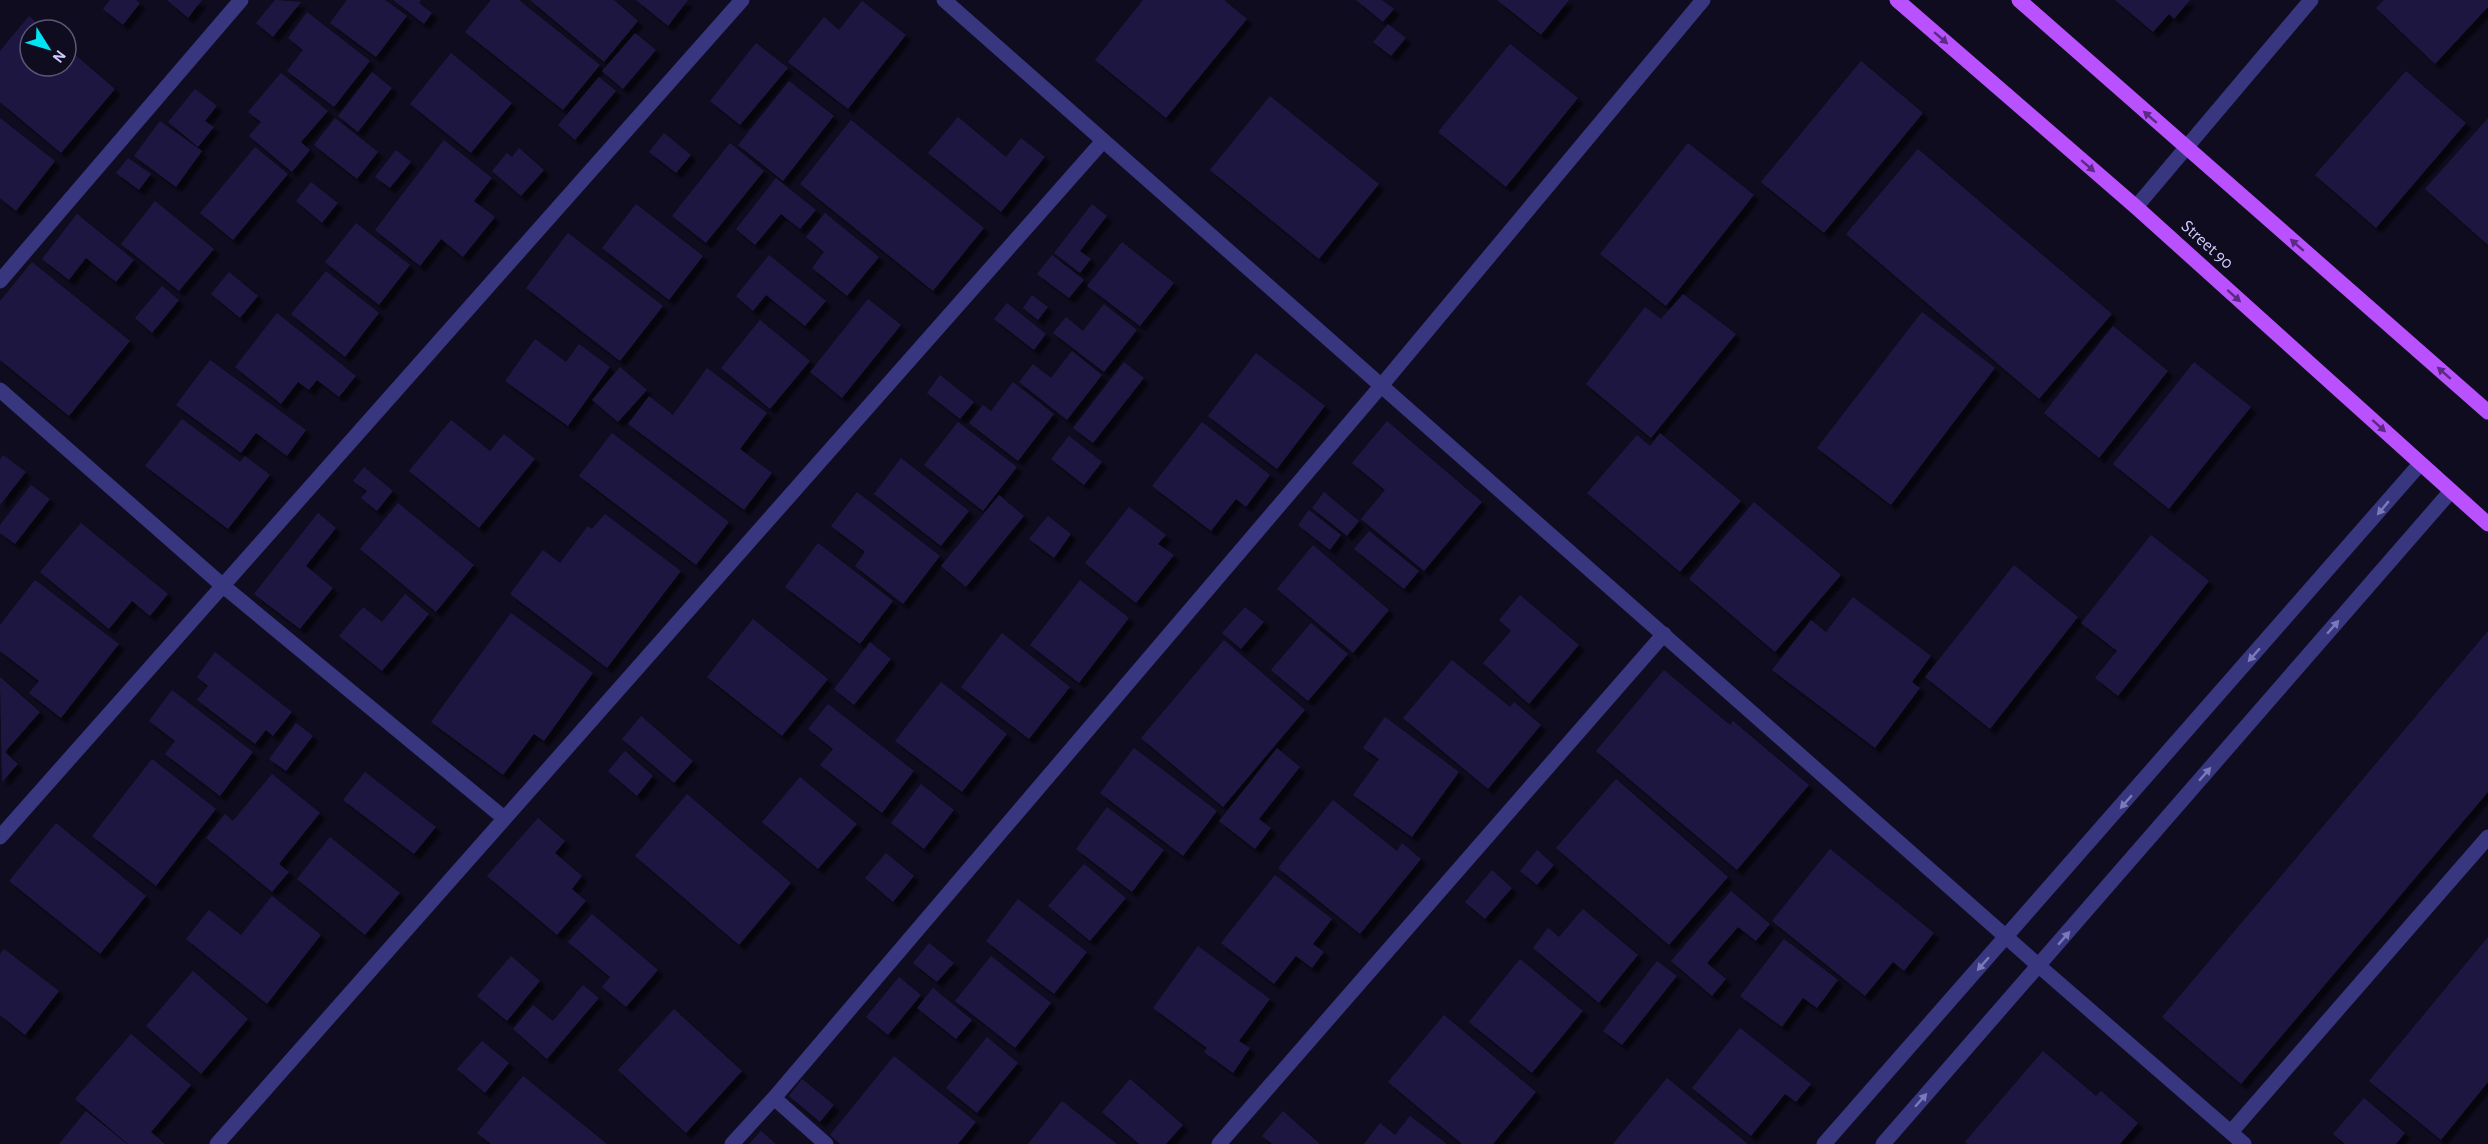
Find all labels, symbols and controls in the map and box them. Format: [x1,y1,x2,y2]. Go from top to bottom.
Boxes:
north arrow [18,18,78,78]
one-way arrow [1933,31,1948,44]
text: N [49,47,69,66]
one-way arrow [2143,110,2158,124]
one-way arrow [2081,159,2096,173]
street label: Street 90 [2177,217,2237,273]
one-way arrow [2290,239,2305,252]
one-way arrow [2226,289,2241,302]
one-way arrow [2437,367,2452,380]
one-way arrow [2371,419,2386,432]
one-way arrow [2376,500,2389,516]
one-way arrow [2326,620,2339,635]
one-way arrow [2248,647,2261,662]
one-way arrow [2198,767,2211,782]
one-way arrow [2120,794,2133,809]
one-way arrow [2057,931,2070,946]
one-way arrow [1977,956,1990,971]
one-way arrow [1914,1093,1927,1108]

